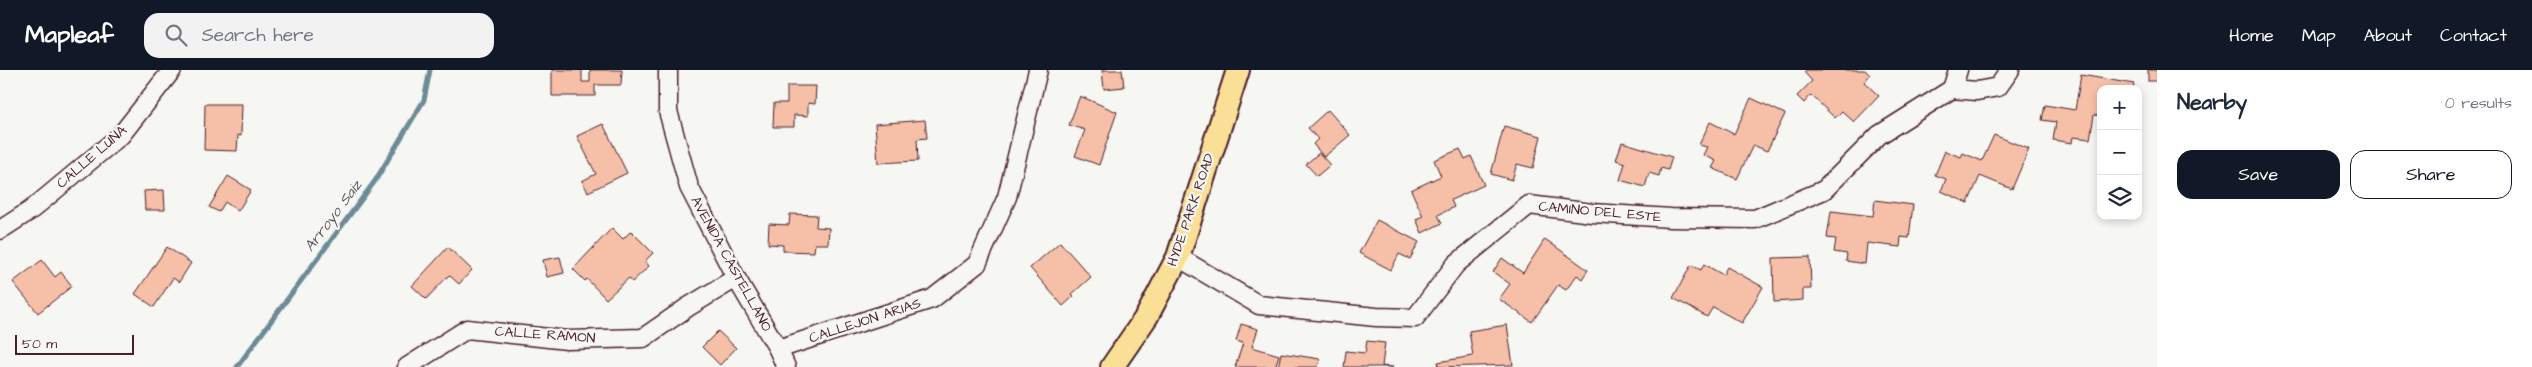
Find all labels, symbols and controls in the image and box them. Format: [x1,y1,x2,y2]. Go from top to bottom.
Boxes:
search box [144,13,494,58]
text: Mapleaf [25,18,114,52]
icon: search [162,21,190,49]
text: Search here [202,22,314,49]
text: Home [2229,23,2274,48]
text: Map [2302,23,2336,48]
text: About [2364,23,2412,48]
text: Contact [2440,23,2507,48]
map controls [2097,85,2142,220]
button: + [2097,85,2142,130]
text: Nearby [2177,88,2247,117]
text: 0 results [2445,92,2512,114]
street label: CALLE LUNA [52,121,132,193]
button: − [2097,130,2142,175]
button: Save [2177,150,2340,199]
button: Share [2350,150,2512,199]
street label: HYDE PARK ROAD [1162,151,1220,269]
water label: Arroyo Saiz [299,175,368,257]
button: layers [2097,175,2142,220]
street label: AVENIDA CASTELLANO [685,193,777,335]
street label: CAMINO DEL ESTE [1538,197,1663,227]
street label: CALLEJON ARIAS [806,293,924,349]
street label: CALLE RAMON [494,322,596,349]
scale bar [15,332,134,355]
text: 50 m [22,334,57,354]

